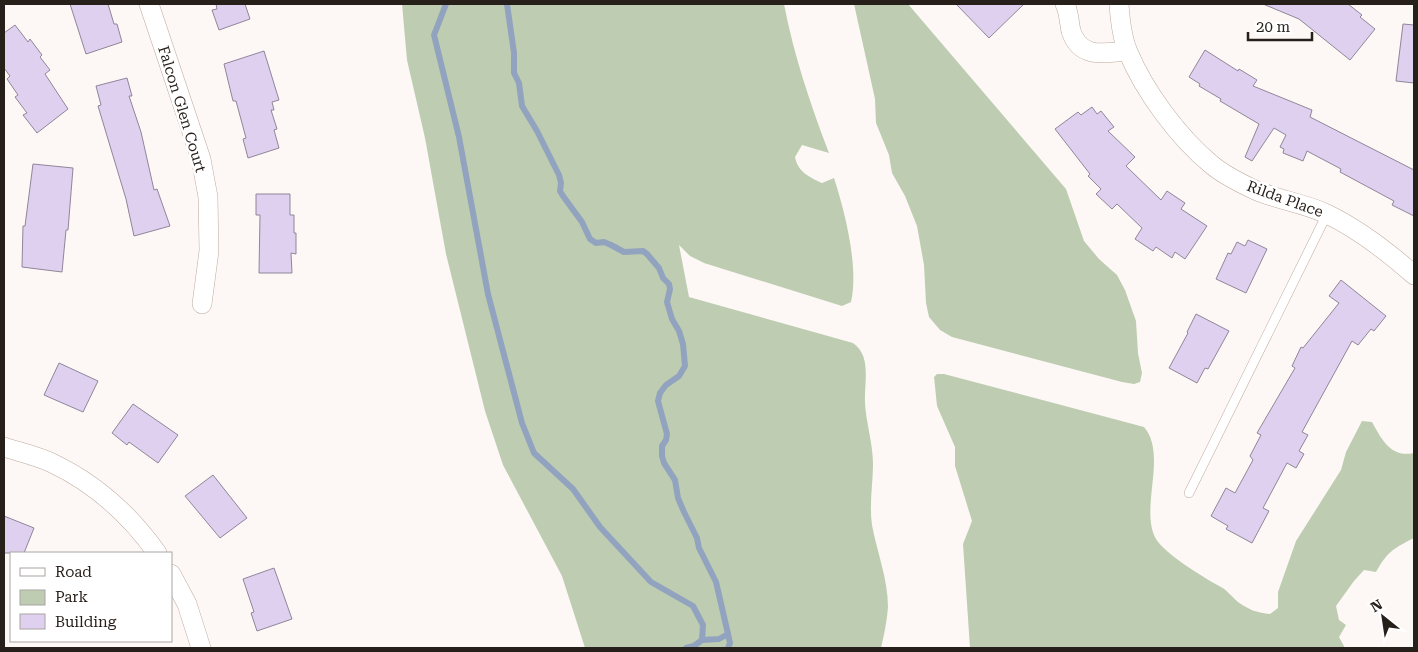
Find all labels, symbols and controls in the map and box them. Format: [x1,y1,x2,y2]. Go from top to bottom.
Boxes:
scale bar [1248,10,1312,42]
text: 20 m [1256,18,1291,36]
street label: Falcon Glen Court [154,44,210,175]
street label: Rilda Place [1244,177,1326,221]
legend [10,552,172,642]
text: Road [55,563,92,581]
text: Park [55,588,89,606]
north arrow [1358,592,1408,642]
text: N [1368,596,1385,615]
text: Building [55,613,117,631]

